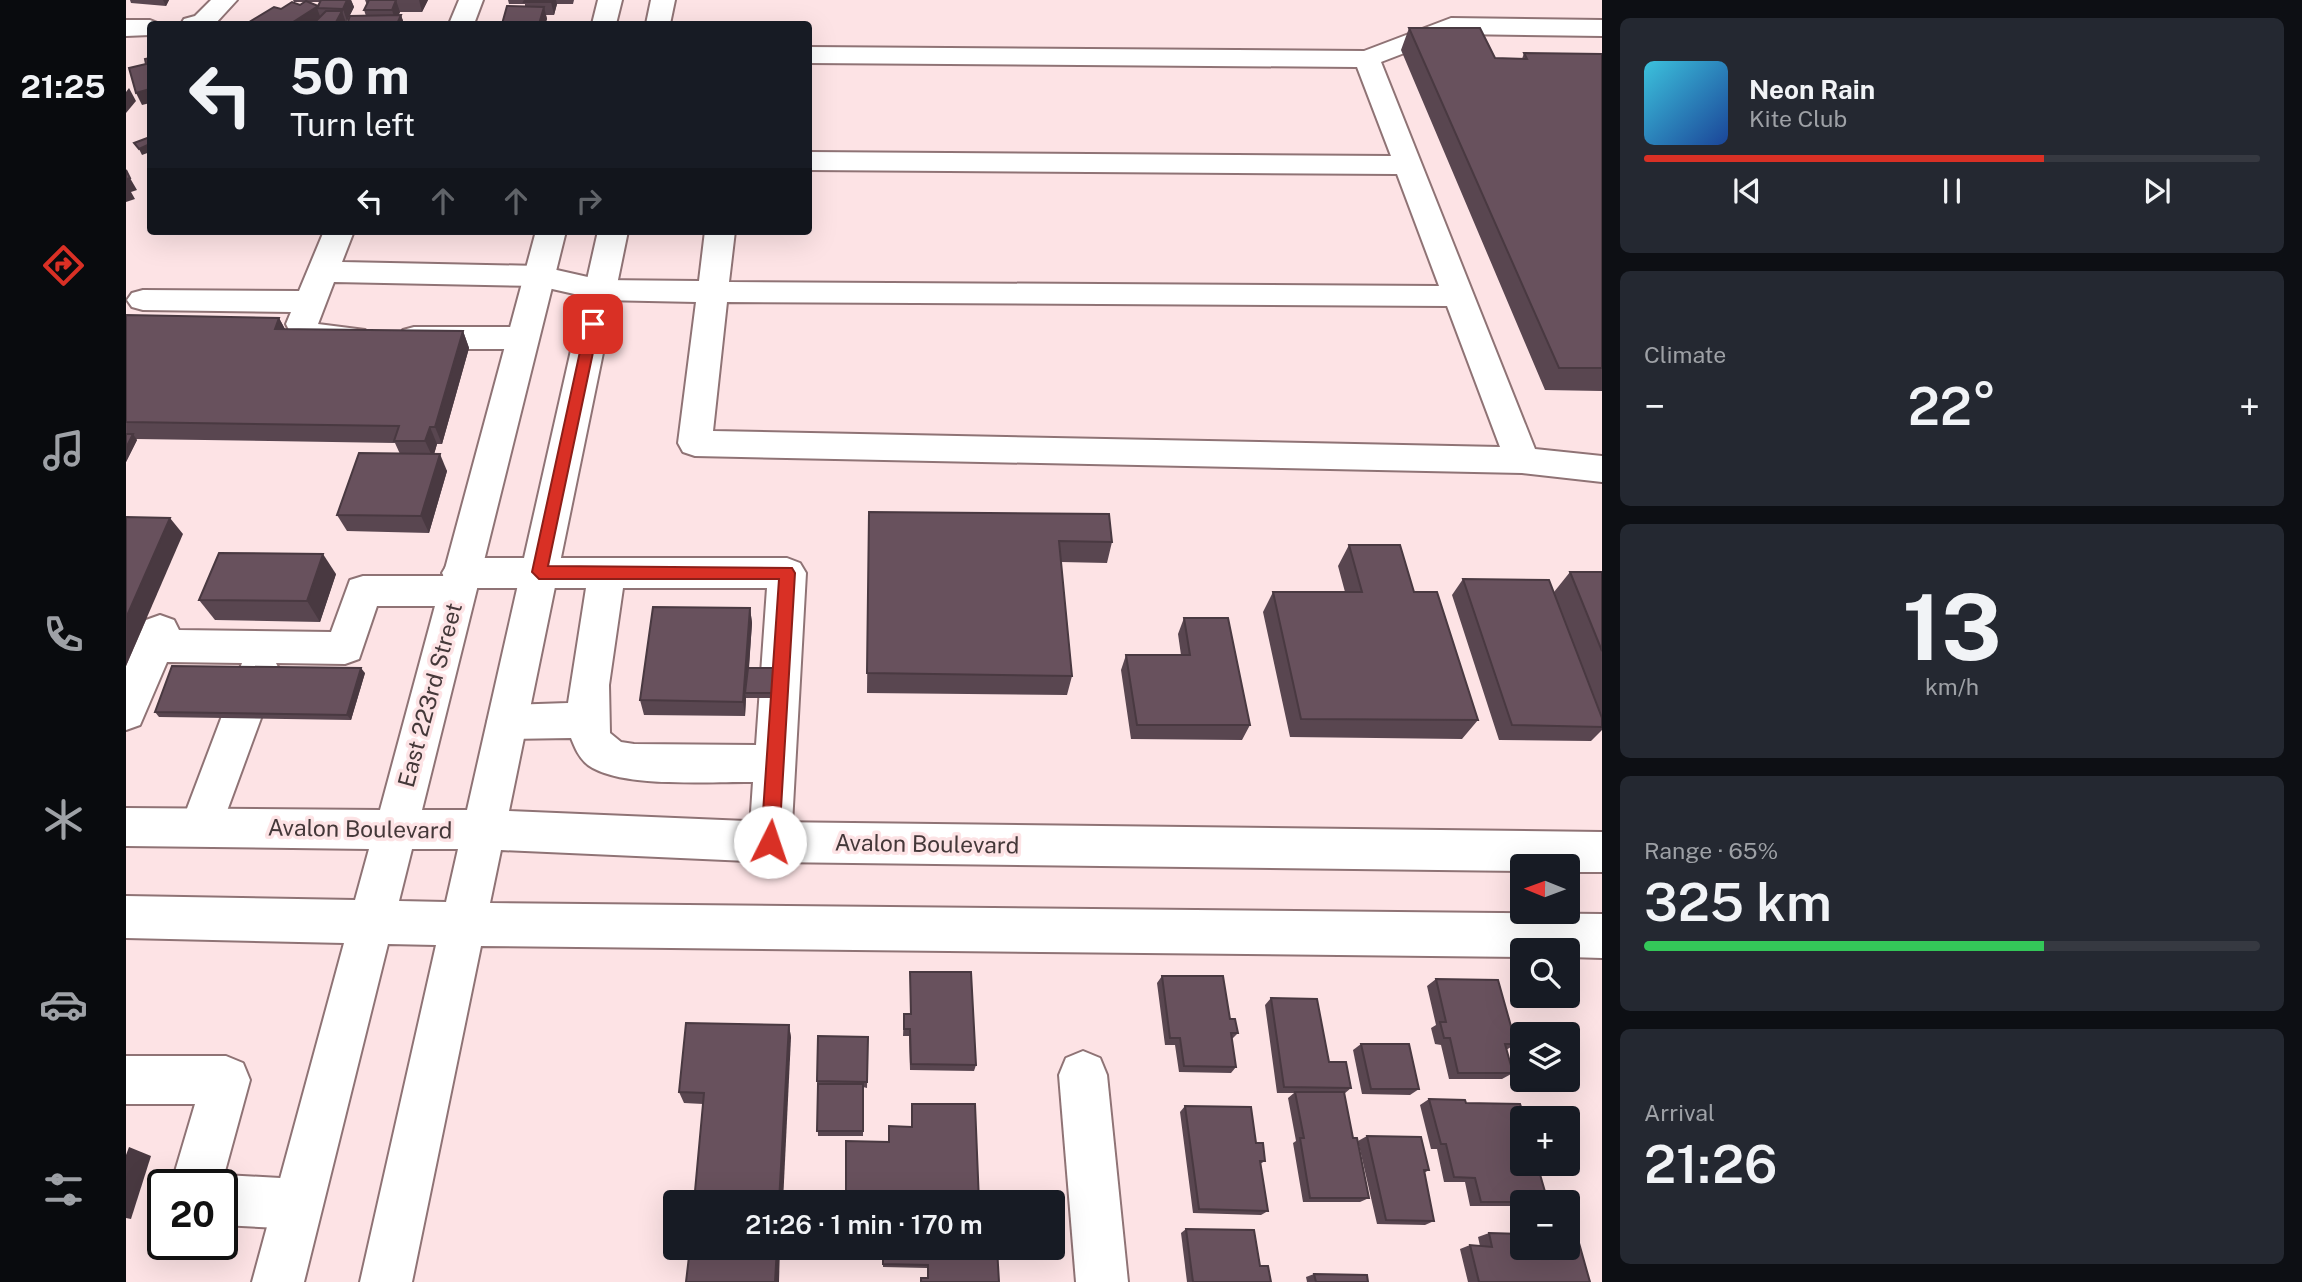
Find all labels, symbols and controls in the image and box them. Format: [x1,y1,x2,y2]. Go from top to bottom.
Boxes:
text: 50 m [290,47,410,105]
icon: left [175,49,266,140]
text: 21:25 [20,68,106,105]
text: Neon Rain [1749,74,1875,105]
text: Kite Club [1749,105,1847,132]
text: Turn left [290,106,415,143]
icon: previous [1728,172,1766,210]
icon: pause [1933,172,1971,210]
icon: next [2138,172,2176,210]
icon: left [351,182,389,220]
icon: ahead [424,182,462,220]
icon: ahead [497,182,535,220]
icon: right [570,182,608,220]
icon: directions [39,241,88,290]
pin [563,294,623,354]
icon: arrive [574,305,612,343]
text: Climate [1644,341,1726,368]
text: 22° [1908,376,1996,437]
text: − [1644,384,1665,429]
text: + [2239,384,2260,429]
icon: music [39,426,88,475]
text: 13 [1902,574,2002,680]
street label: East 223rd Street [392,600,467,790]
icon: phone [39,610,88,659]
text: km/h [1925,673,1979,700]
icon: climate [39,795,88,844]
position arrow [733,805,807,879]
street label: Avalon Boulevard [267,813,453,844]
street label: Avalon Boulevard [834,828,1020,859]
text: Range · 65% [1644,837,1778,864]
north arrow [1510,854,1580,924]
map controls [1510,854,1580,1260]
text: 325 km [1644,872,1832,933]
button: search [1510,938,1580,1008]
icon: car [39,980,88,1029]
button: layers [1510,1022,1580,1092]
text: Arrival [1644,1099,1715,1126]
button: + [1510,1106,1580,1176]
text: 21:26 [1644,1134,1777,1195]
icon: filters [39,1165,88,1214]
speed limit sign: 20 [147,1169,238,1260]
button: − [1510,1190,1580,1260]
text: 21:26 · 1 min · 170 m [745,1209,983,1240]

